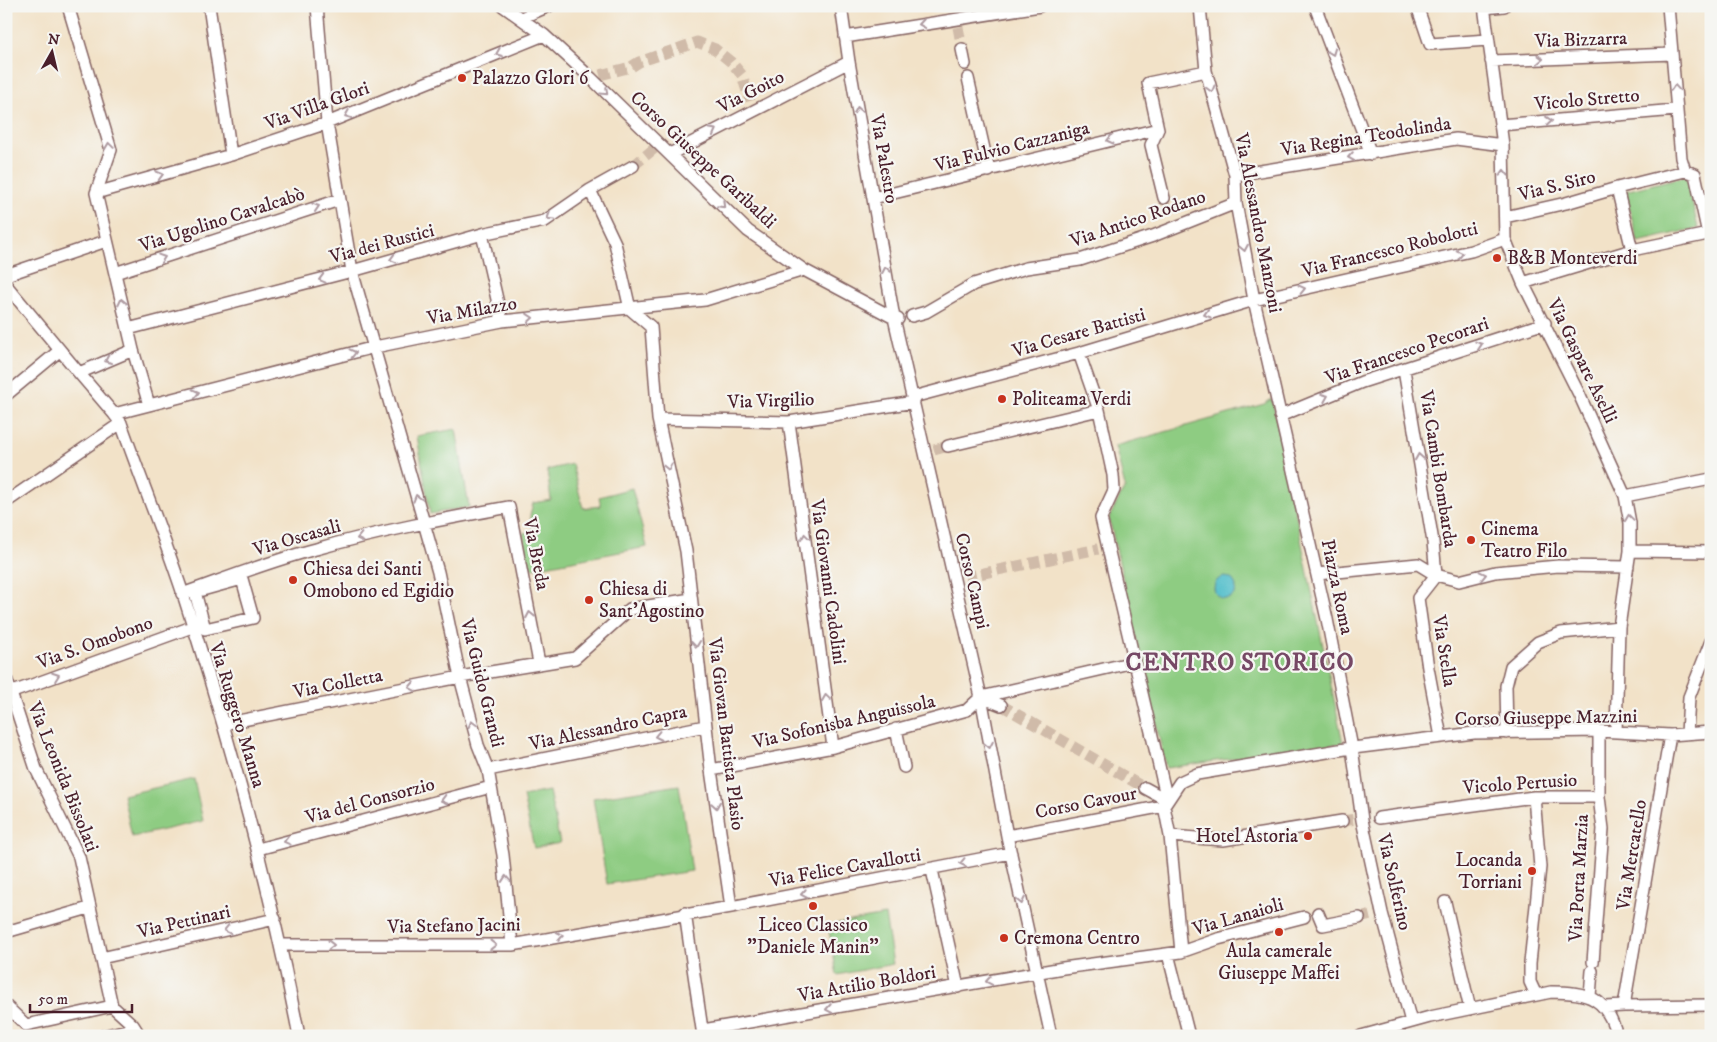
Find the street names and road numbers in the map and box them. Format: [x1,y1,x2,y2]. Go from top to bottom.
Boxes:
street label: Via Bizzarra [1533,27,1628,53]
street label: Via Goito [713,65,788,119]
street label: Via Villa Glori [261,76,372,136]
street label: Vicolo Stretto [1532,84,1641,116]
street label: Corso Giuseppe Garibaldi [625,86,781,234]
street label: Via Palestro [865,112,903,205]
street label: Via Regina Teodolinda [1278,112,1453,162]
street label: Via Fulvio Cazzaniga [931,117,1092,178]
street label: Via Alessandro Manzoni [1229,130,1287,315]
street label: Via S. Siro [1515,165,1598,207]
street label: Via Ugolino Cavalcabò [135,182,308,258]
street label: Via Antico Rodano [1066,185,1209,253]
street label: Via Francesco Robolotti [1299,217,1480,283]
street label: Via dei Rustici [326,219,437,269]
street label: Via Milazzo [424,292,519,330]
street label: Via Gaspare Aselli [1541,294,1622,427]
street label: Via Cesare Battisti [1009,303,1148,363]
street label: Via Francesco Pecorari [1321,312,1492,390]
street label: Via Virgilio [726,388,815,414]
street label: Via Cambi Bombarda [1414,388,1462,549]
street label: Via Giovanni Cadolini [805,497,851,666]
street label: Via Oscasali [250,515,344,562]
street label: Via Breda [518,515,554,592]
street label: Corso Campi [950,531,994,631]
street label: Piazza Roma [1316,537,1358,637]
street label: Via S. Omobono [33,611,156,675]
street label: Via Stella [1427,612,1461,689]
street label: Via Guido Grandi [455,615,509,750]
street label: Via Giovan Battista Plasio [703,635,749,832]
street label: Via Ruggero Manna [204,639,270,790]
street label: Via Colletta [291,664,384,704]
street label: Via Sofonisba Anguissola [750,690,937,754]
street label: Via Leonida Bissolati [22,698,104,855]
street label: Via Alessandro Capra [526,700,689,756]
street label: Corso Giuseppe Mazzini [1454,705,1638,731]
street label: Vicolo Pertusio [1461,769,1578,800]
street label: Via del Consorzio [302,773,437,830]
street label: Corso Cavour [1033,782,1139,824]
street label: Via Mercatello [1612,798,1652,913]
street label: Via Porta Marzia [1564,814,1594,943]
street label: Via Solferino [1371,830,1416,933]
street label: Via Felice Cavallotti [766,843,923,893]
street label: Via Lanaioli [1189,893,1286,941]
street label: Via Pettinari [134,900,233,944]
street label: Via Stefano Jacini [386,913,521,939]
street label: Via Attilio Boldori [795,961,938,1008]

